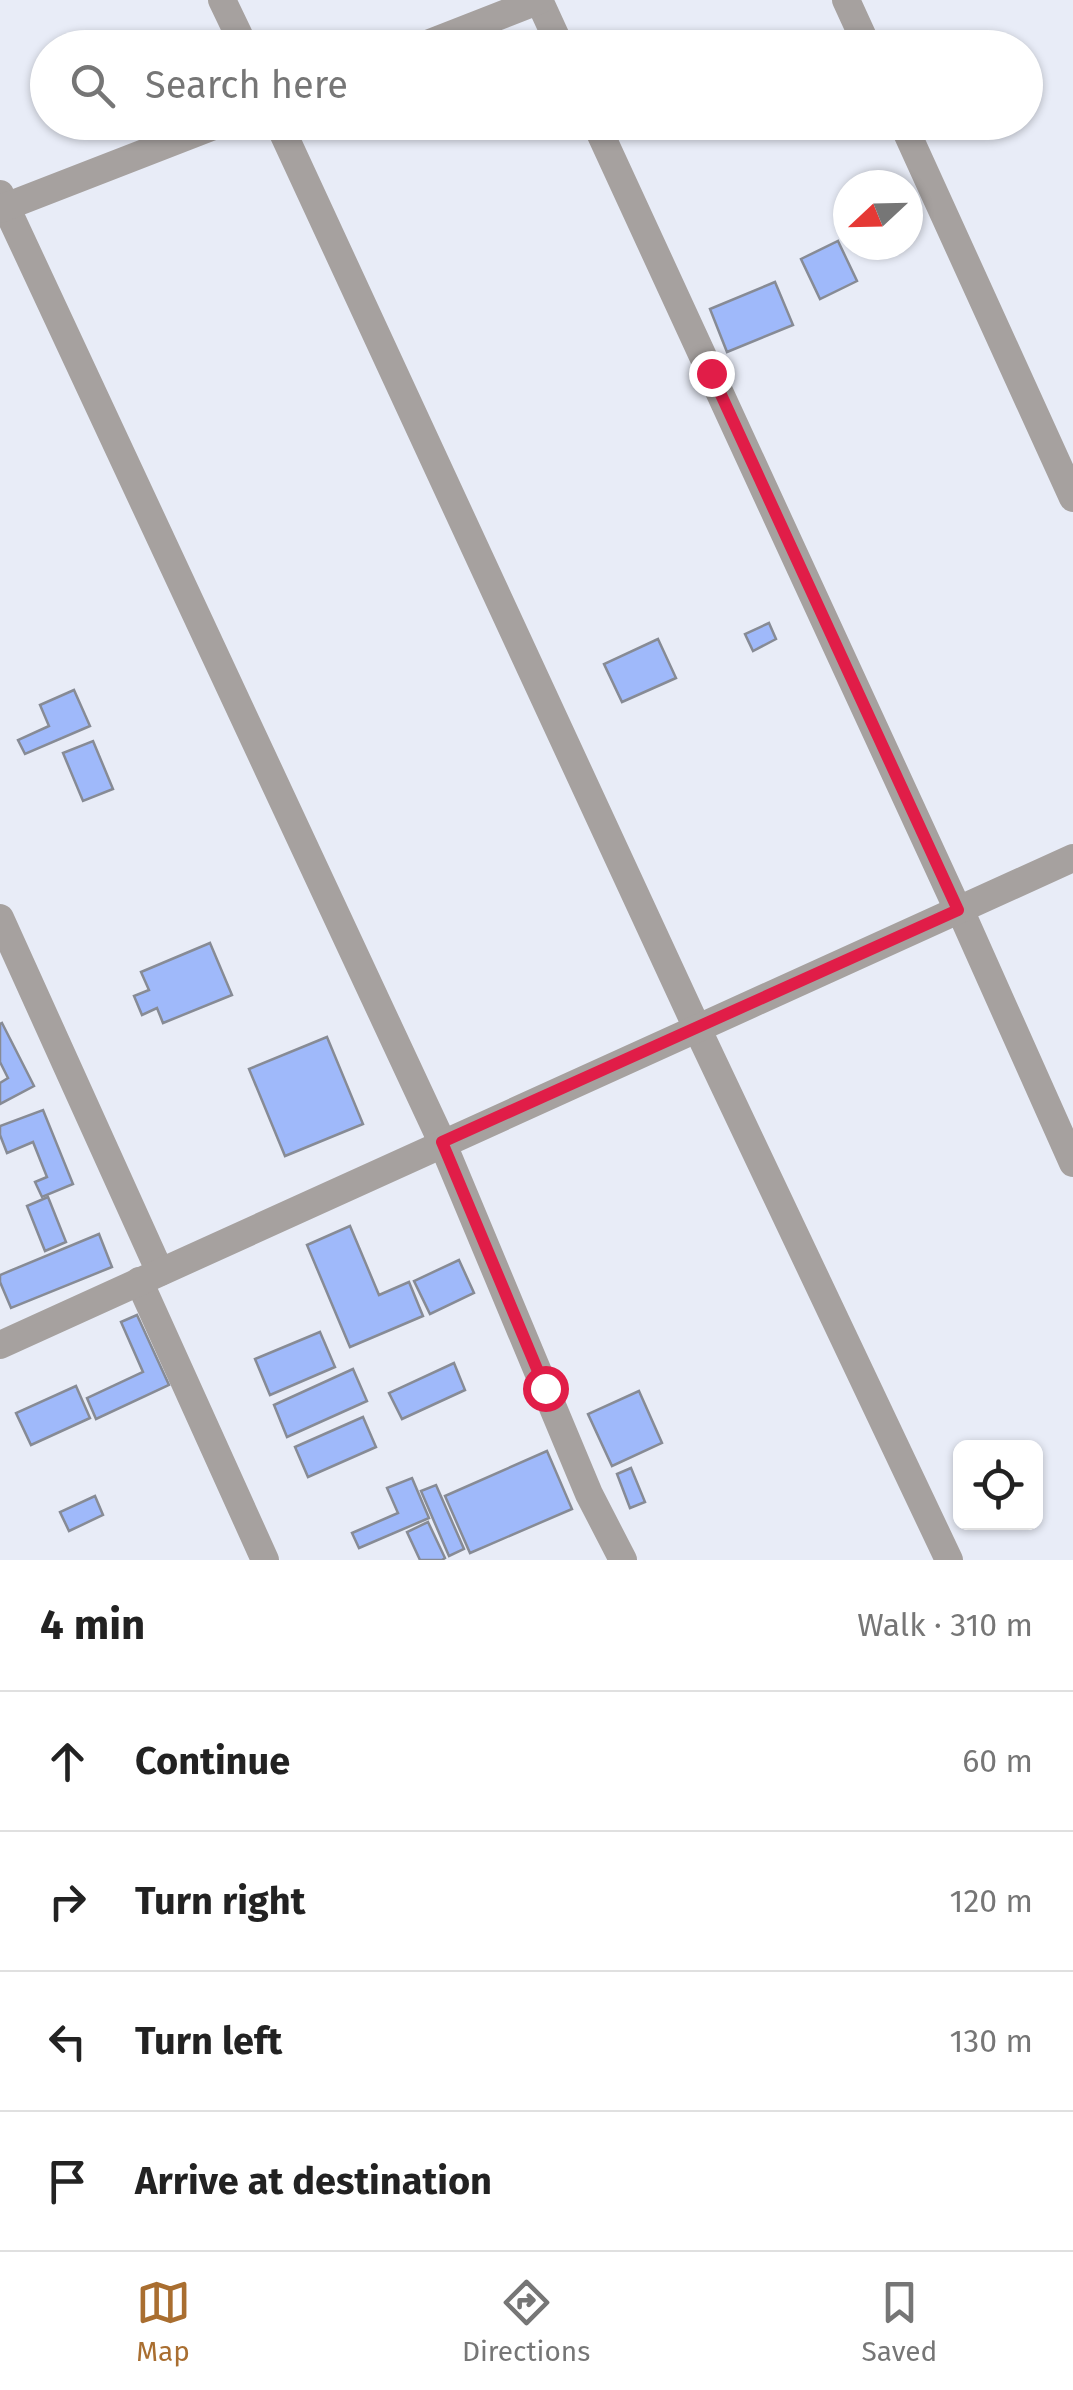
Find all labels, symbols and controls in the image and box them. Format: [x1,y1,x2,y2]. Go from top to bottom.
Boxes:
search box [30,30,1043,140]
icon: search [65,58,120,113]
text: Search here [145,62,348,108]
north arrow [833,170,923,260]
route end [689,351,735,397]
route start [523,1366,569,1412]
map controls [953,1440,1043,1530]
button: locate [953,1440,1043,1530]
text: 4 min [40,1600,145,1650]
text: Walk · 310 m [857,1606,1033,1644]
icon: ahead [40,1734,95,1789]
text: Continue [135,1738,290,1784]
text: 60 m [962,1742,1033,1780]
icon: right [40,1874,95,1929]
text: Turn right [135,1878,305,1924]
text: 120 m [950,1882,1033,1920]
icon: left [40,2014,95,2069]
text: Turn left [135,2018,282,2064]
text: 130 m [949,2022,1033,2060]
icon: arrive [40,2154,95,2209]
text: Arrive at destination [135,2158,492,2204]
tab: Map [136,2275,191,2368]
tab: Directions [462,2275,590,2368]
tab: Saved [862,2275,937,2368]

